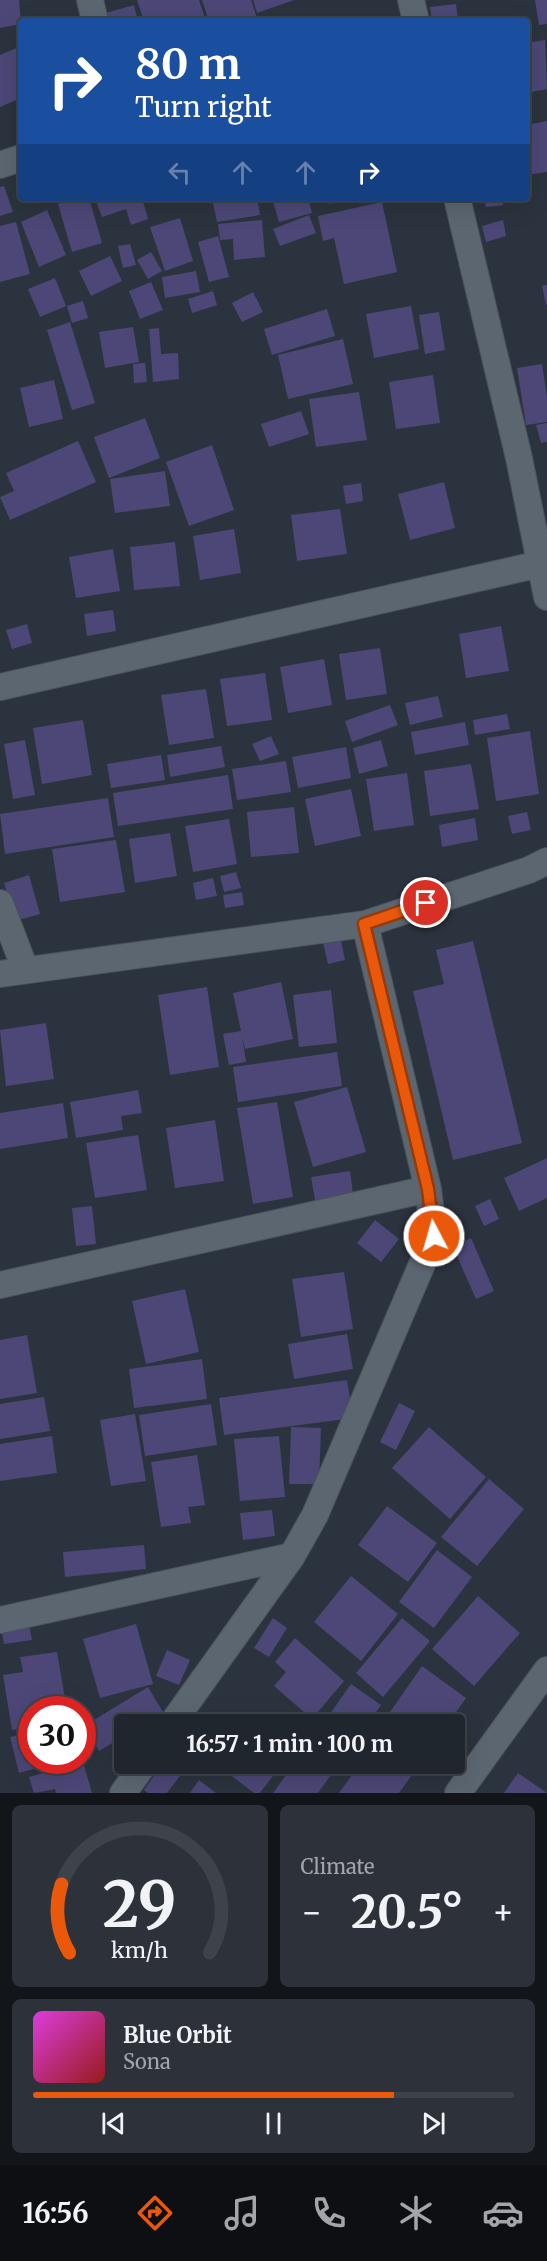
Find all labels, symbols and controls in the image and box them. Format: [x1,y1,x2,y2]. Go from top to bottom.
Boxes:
text: 80 m [135,38,241,90]
icon: right [36,42,114,120]
text: Turn right [135,90,272,124]
icon: left [163,156,196,189]
icon: ahead [226,156,259,189]
icon: ahead [289,156,322,189]
icon: right [352,156,385,189]
pin [400,877,451,928]
icon: arrive [409,886,442,919]
position arrow [402,1204,466,1268]
speed limit sign: 30 [18,1696,96,1774]
text: 16:57 · 1 min · 100 m [186,1730,393,1758]
text: Climate [301,1854,375,1879]
text: 29 [103,1866,177,1944]
text: 20.5° [351,1884,463,1940]
text: − [301,1892,323,1933]
text: + [492,1892,514,1933]
text: km/h [111,1937,168,1964]
text: Blue Orbit [123,2021,232,2049]
text: Sona [123,2049,171,2074]
icon: previous [97,2107,130,2140]
icon: pause [257,2107,290,2140]
icon: next [417,2107,450,2140]
icon: directions [134,2192,176,2234]
icon: music [221,2192,263,2234]
icon: phone [308,2192,350,2234]
icon: climate [395,2192,437,2234]
icon: car [482,2192,524,2234]
text: 16:56 [23,2196,89,2230]

